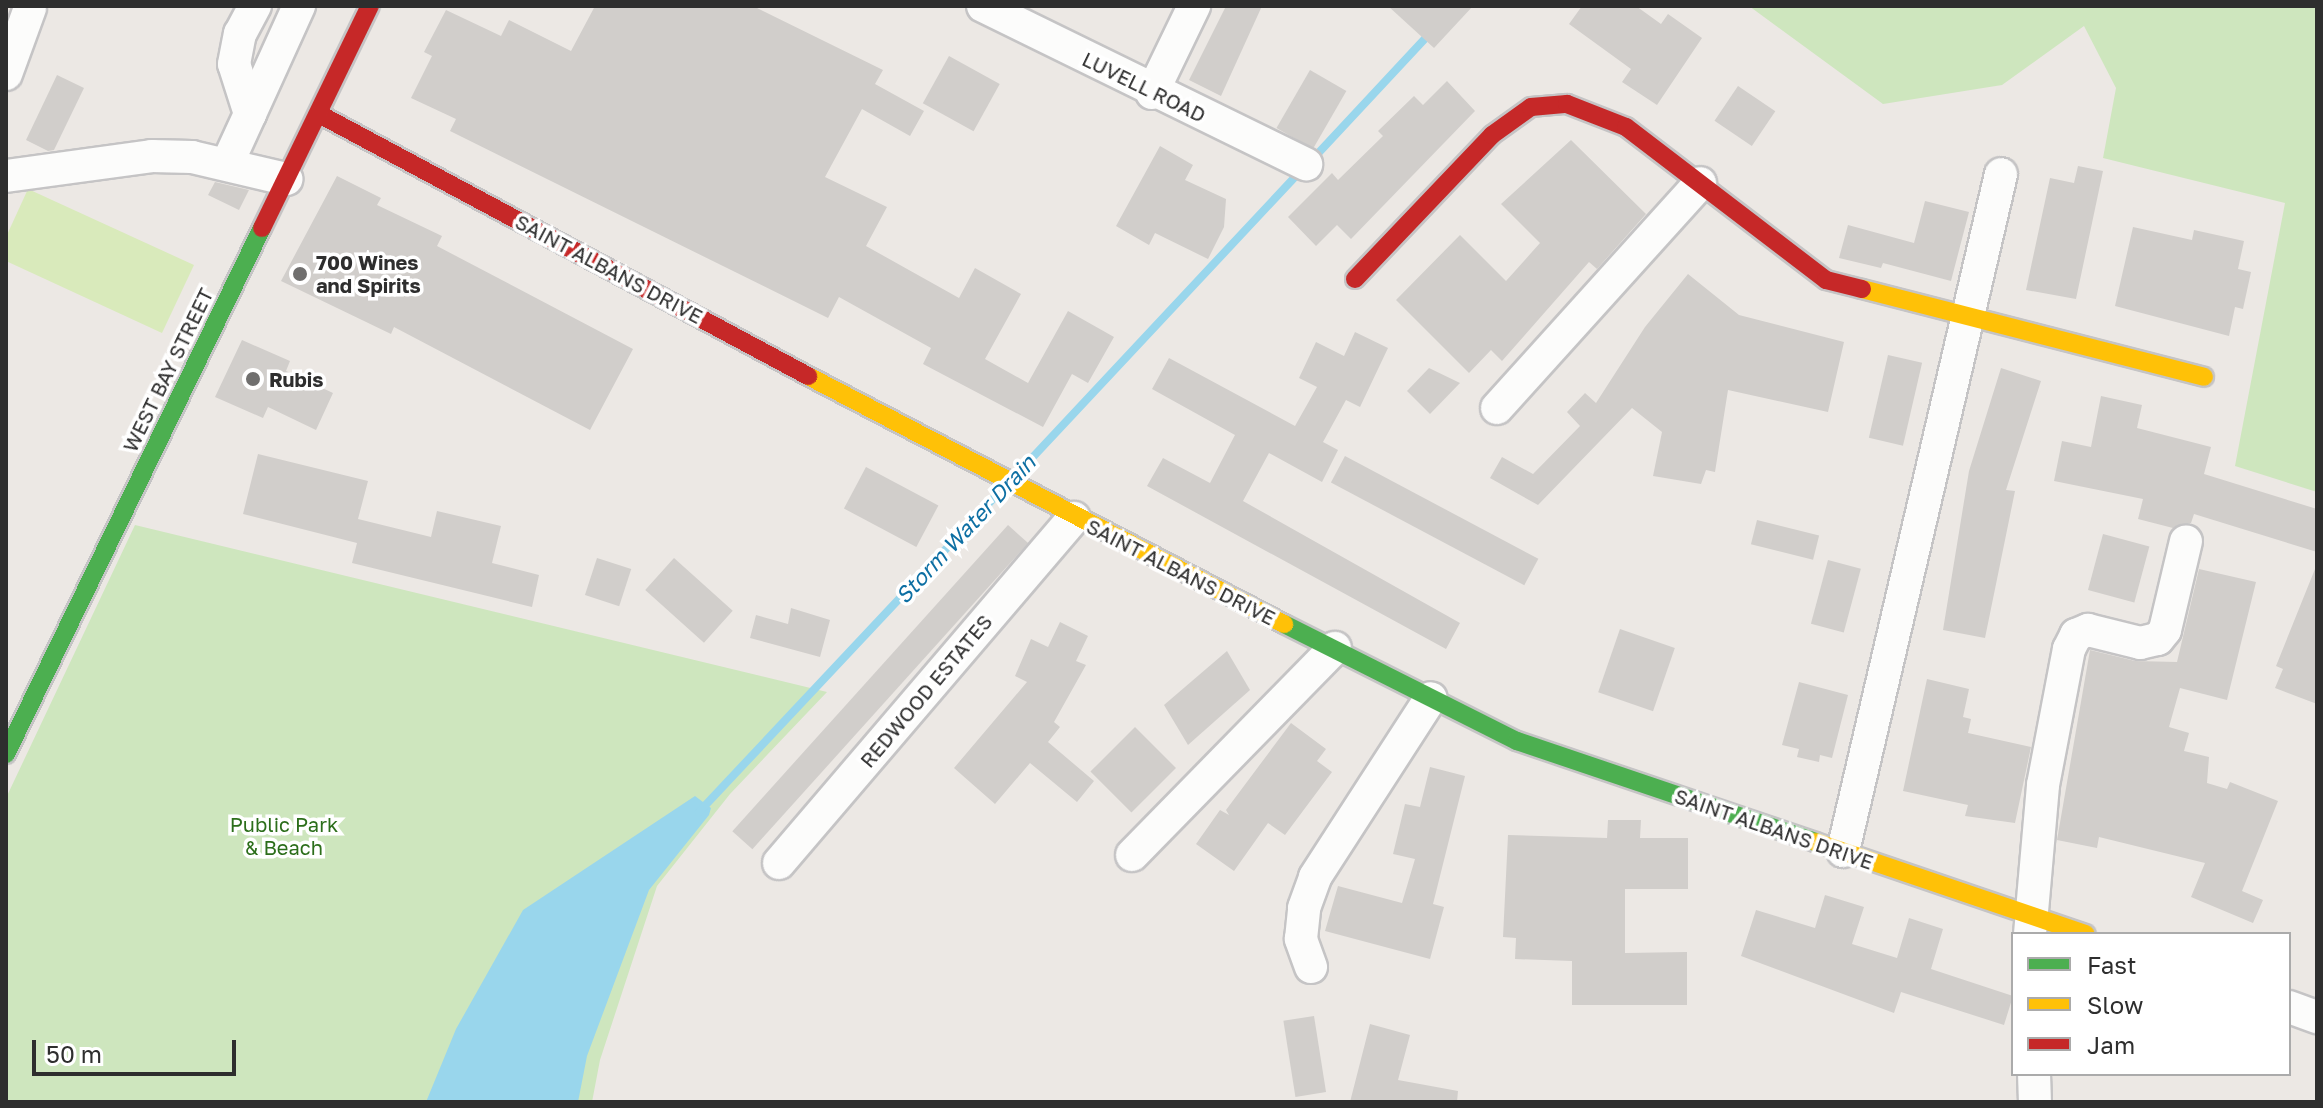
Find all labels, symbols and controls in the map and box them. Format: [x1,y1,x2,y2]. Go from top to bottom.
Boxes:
street label: LUVELL ROAD [1078,47,1210,127]
street label: SAINT ALBANS DRIVE [511,209,707,329]
place label: 700 Wines and Spirits [316,250,421,297]
marker: 700 Wines and Spirits [291,265,309,283]
street label: WEST BAY STREET [118,284,218,456]
place label: Rubis [269,367,323,391]
marker: Rubis [244,370,262,388]
water label: Storm Water Drain [890,449,1040,609]
street label: SAINT ALBANS DRIVE [1083,514,1279,630]
street label: REDWOOD ESTATES [855,610,997,772]
street label: SAINT ALBANS DRIVE [1671,784,1877,874]
park label: Public Park & Beach [230,812,338,859]
legend [2011,932,2291,1076]
text: Fast [2087,950,2137,979]
text: Slow [2087,990,2143,1019]
scale bar [36,1024,240,1074]
text: Jam [2087,1030,2135,1059]
text: 50 m [46,1039,102,1068]

